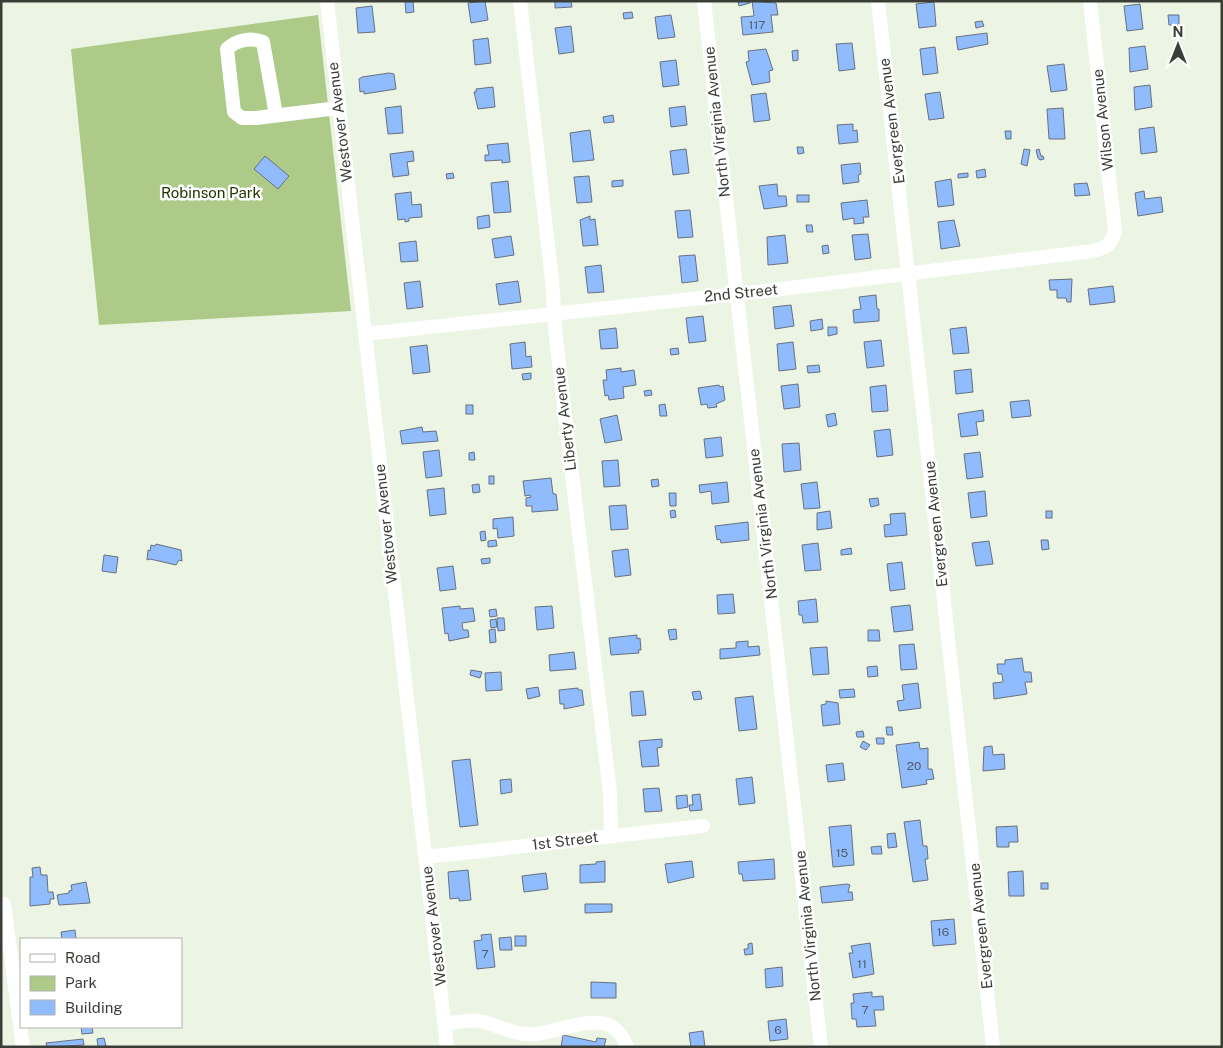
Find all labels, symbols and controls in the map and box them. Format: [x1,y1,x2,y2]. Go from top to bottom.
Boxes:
house number: 117 [749,18,765,32]
north arrow [1153,20,1203,70]
text: N [1173,24,1183,40]
street label: North Virginia Avenue [700,46,733,198]
street label: Evergreen Avenue [875,57,908,185]
street label: Westover Avenue [324,61,355,183]
street label: Wilson Avenue [1089,68,1116,172]
park label: Robinson Park [161,184,261,201]
street label: 2nd Street [703,280,779,305]
street label: Liberty Avenue [550,366,579,472]
street label: North Virginia Avenue [745,448,780,600]
street label: Evergreen Avenue [920,460,951,588]
street label: Westover Avenue [371,463,400,585]
house number: 20 [907,759,921,773]
street label: 1st Street [531,828,599,853]
house number: 15 [836,846,849,860]
street label: North Virginia Avenue [791,850,824,1002]
street label: Evergreen Avenue [965,862,996,990]
street label: Westover Avenue [418,865,449,987]
house number: 16 [937,925,949,939]
legend [20,938,182,1028]
house number: 7 [481,947,489,961]
text: Road [65,949,101,966]
house number: 11 [857,957,867,971]
text: Park [65,974,97,991]
text: Building [65,999,123,1016]
house number: 7 [861,1003,869,1017]
house number: 6 [774,1023,782,1037]

